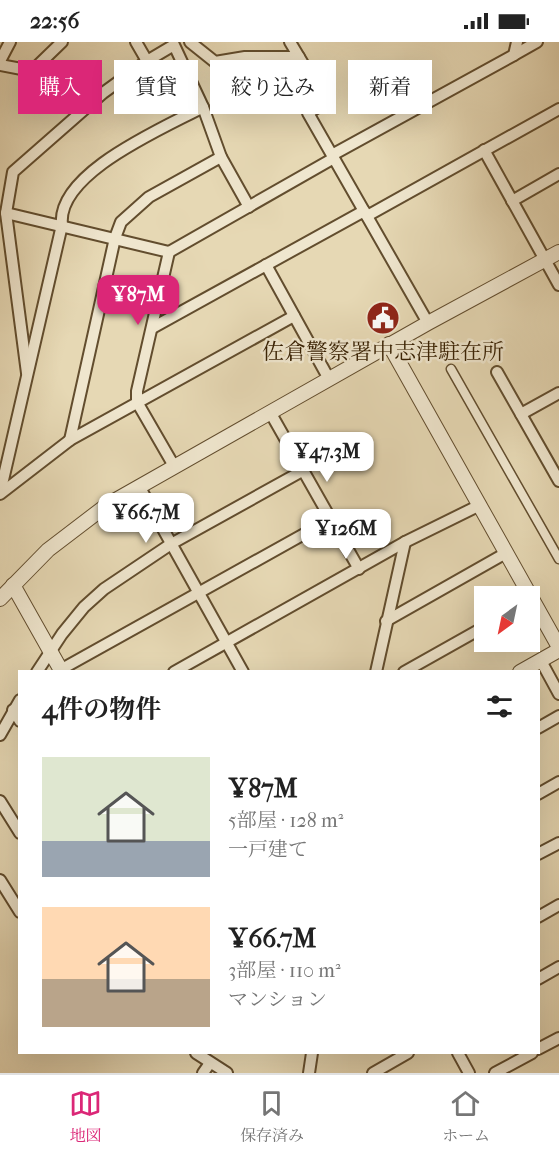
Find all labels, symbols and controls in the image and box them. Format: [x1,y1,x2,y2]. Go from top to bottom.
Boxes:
text: 22:56 [30,8,79,34]
chip: 購入 [18,60,102,114]
chip: 賃貸 [114,60,198,114]
chip: 絞り込み [210,60,336,114]
chip: 新着 [348,60,432,114]
pin: ¥87M [102,275,174,326]
text: ¥87M [111,283,165,306]
public building icon: 佐倉警察署中志津駐在所 [365,300,401,336]
place label: 佐倉警察署中志津駐在所 [262,339,504,365]
pin: ¥47.3M [278,432,376,483]
text: ¥47.3M [294,440,360,463]
pin: ¥66.7M [97,493,195,544]
text: ¥66.7M [112,501,180,524]
pin: ¥126M [304,509,388,560]
text: ¥126M [315,517,377,540]
north arrow [474,586,540,652]
map controls [474,586,540,652]
icon: filters [483,690,516,723]
text: 4件の物件 [42,694,161,725]
text: ¥87M [228,773,298,804]
icon: home [90,781,162,853]
text: 5部屋 · 128 m² [228,809,343,832]
text: 一戸建て [228,838,308,861]
text: ¥66.7M [228,923,316,954]
icon: home [90,931,162,1003]
text: 3部屋 · 110 m² [228,959,341,982]
text: マンション [228,988,327,1011]
tab: 地図 [69,1087,102,1146]
tab: 保存済み [240,1087,304,1146]
tab: ホーム [442,1087,490,1146]

